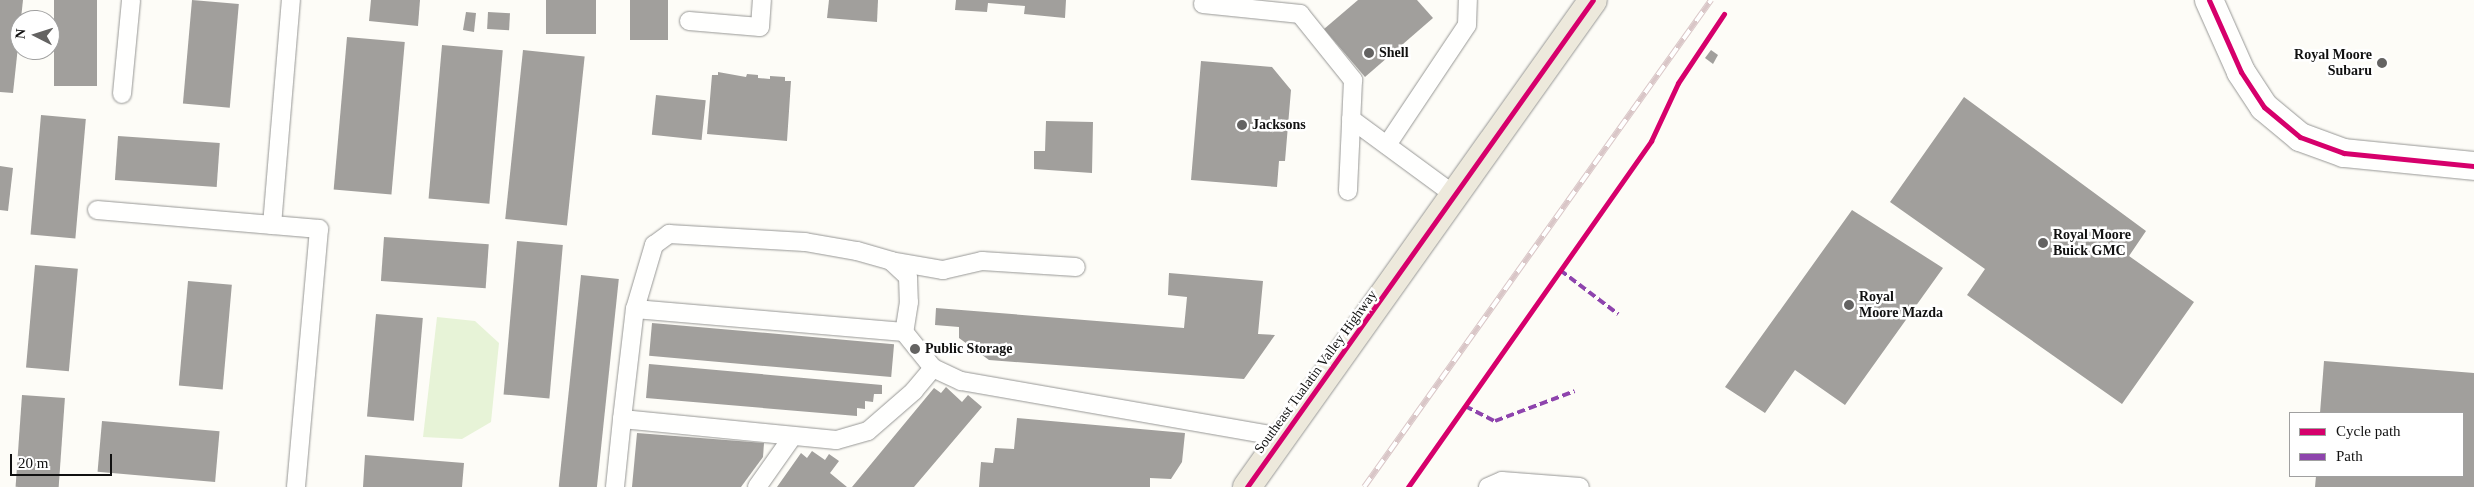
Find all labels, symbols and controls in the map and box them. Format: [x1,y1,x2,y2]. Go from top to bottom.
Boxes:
north arrow [10,10,60,60]
text: N [13,28,28,39]
place label: Shell [1379,45,1409,61]
marker: Shell [1363,47,1375,59]
place label: Royal Moore Subaru [2294,47,2372,80]
marker: Royal Moore Subaru [2376,57,2388,69]
place label: Jacksons [1252,117,1306,133]
marker: Jacksons [1236,119,1248,131]
place label: Royal Moore Buick GMC [2053,227,2131,260]
marker: Royal Moore Buick GMC [2037,237,2049,249]
street label: Southeast Tualatin Valley Highway [1251,287,1381,457]
place label: Royal Moore Mazda [1859,289,1943,322]
marker: Royal Moore Mazda [1843,299,1855,311]
place label: Public Storage [925,341,1012,357]
marker: Public Storage [909,343,921,355]
legend [2289,412,2464,477]
text: Cycle path [2336,423,2401,439]
scale bar [12,444,115,476]
text: Path [2336,448,2363,464]
text: 20 m [18,455,48,471]

